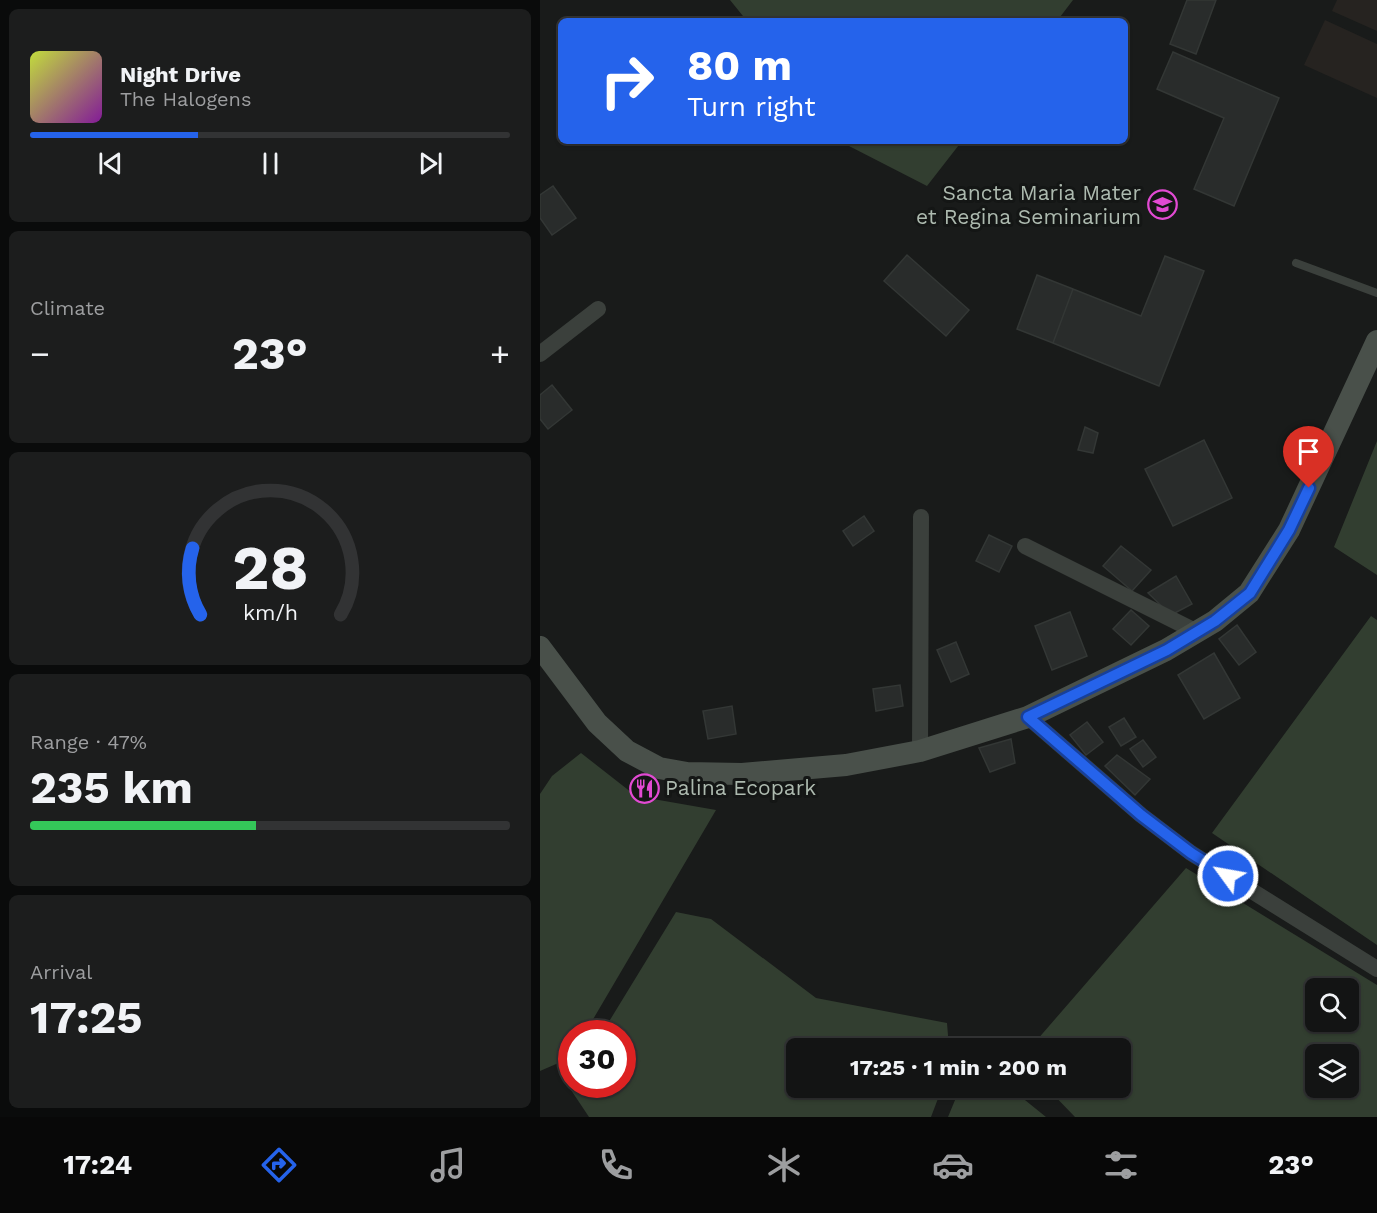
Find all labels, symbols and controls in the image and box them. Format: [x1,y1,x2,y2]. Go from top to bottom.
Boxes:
text: 80 m [687,41,792,90]
icon: right [588,42,666,120]
text: Night Drive [120,62,241,87]
text: The Halogens [120,87,252,111]
text: Turn right [687,91,816,123]
icon: previous [94,147,127,180]
icon: pause [254,147,287,180]
icon: next [414,147,447,180]
place label: Sancta Maria Mater et Regina Seminarium [916,180,1141,229]
school or university icon: Sancta Maria Mater et Regina Seminarium [1146,189,1178,221]
text: Climate [30,296,105,320]
text: 23° [232,327,308,380]
text: − [30,334,50,373]
text: + [490,334,510,373]
pin [1283,426,1334,488]
icon: arrive [1292,435,1325,468]
text: 28 [232,532,308,605]
text: km/h [242,601,298,626]
text: Range · 47% [30,730,147,754]
text: 235 km [30,761,193,814]
restaurant icon: Palina Ecopark [628,772,660,804]
place label: Palina Ecopark [665,775,816,800]
position arrow [1196,844,1260,908]
text: Arrival [30,960,92,984]
map controls [1305,978,1359,1098]
button: search [1305,978,1359,1032]
text: 17:25 [30,991,143,1044]
speed limit sign: 30 [558,1020,636,1098]
button: layers [1305,1044,1359,1098]
text: 17:25 · 1 min · 200 m [850,1055,1067,1080]
icon: directions [258,1144,300,1186]
icon: music [427,1144,469,1186]
icon: phone [595,1144,637,1186]
icon: climate [763,1144,805,1186]
icon: car [932,1144,974,1186]
icon: filters [1100,1144,1142,1186]
text: 17:24 [63,1149,132,1181]
text: 23° [1268,1149,1314,1181]

